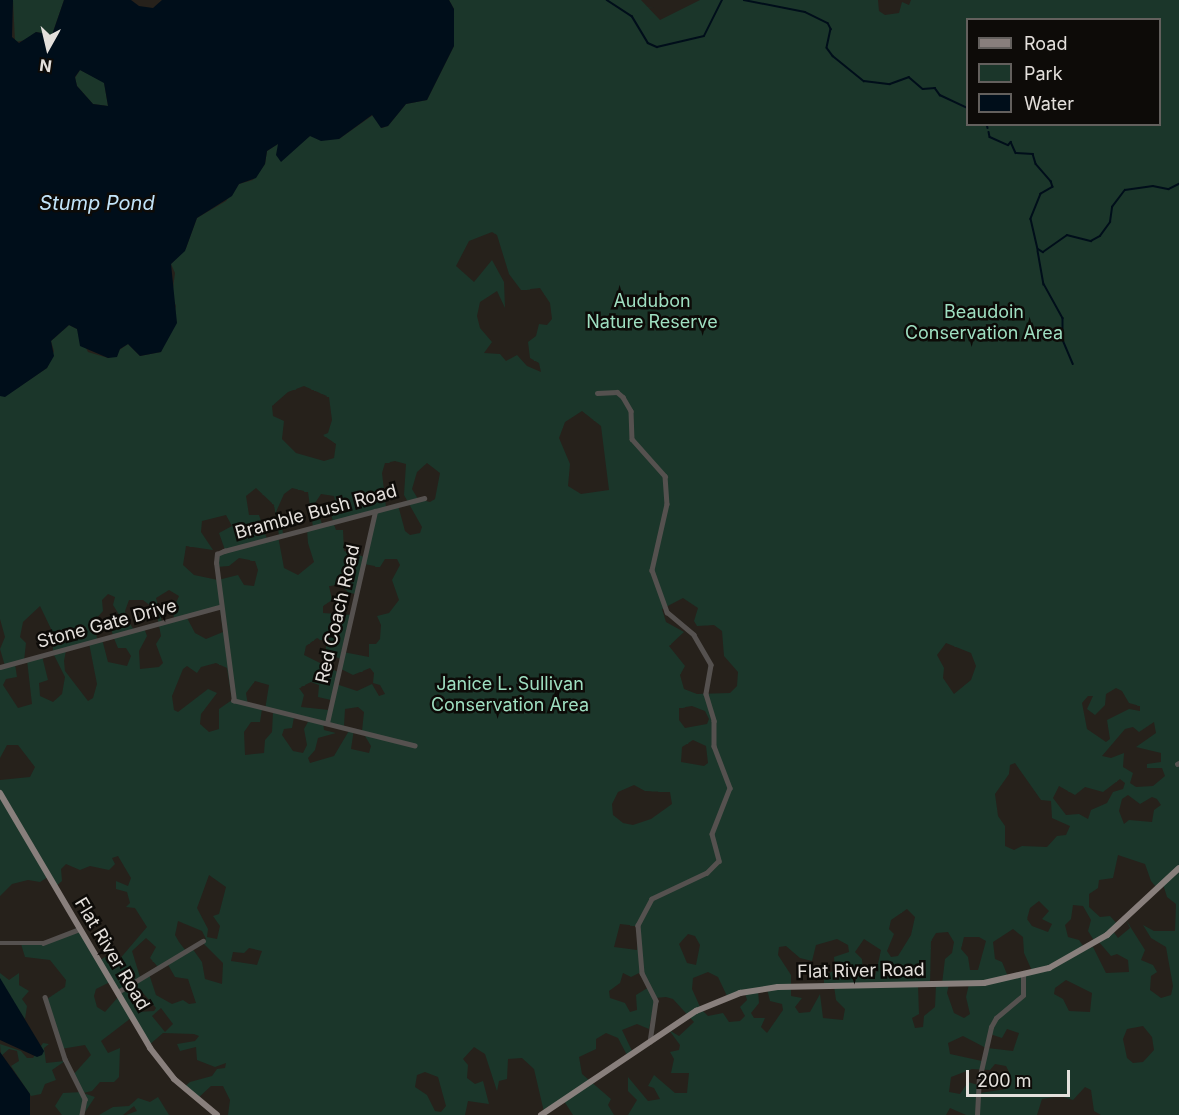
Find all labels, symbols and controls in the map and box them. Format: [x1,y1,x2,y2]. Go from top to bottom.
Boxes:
north arrow [18,18,78,78]
legend [966,18,1161,126]
text: Road [1024,33,1067,54]
text: N [38,55,53,77]
text: Park [1024,63,1063,84]
text: Water [1024,93,1074,114]
water label: Stump Pond [39,191,155,215]
park label: Audubon Nature Reserve [586,291,718,334]
park label: Beaudoin Conservation Area [905,302,1063,344]
street label: Bramble Bush Road [233,480,399,544]
street label: Red Coach Road [312,543,364,685]
street label: Stone Gate Drive [35,595,179,653]
park label: Janice L. Sullivan Conservation Area [431,674,589,716]
street label: Flat River Road [70,894,154,1014]
street label: Flat River Road [797,959,925,983]
scale bar [969,1058,1072,1096]
text: 200 m [977,1070,1032,1091]

